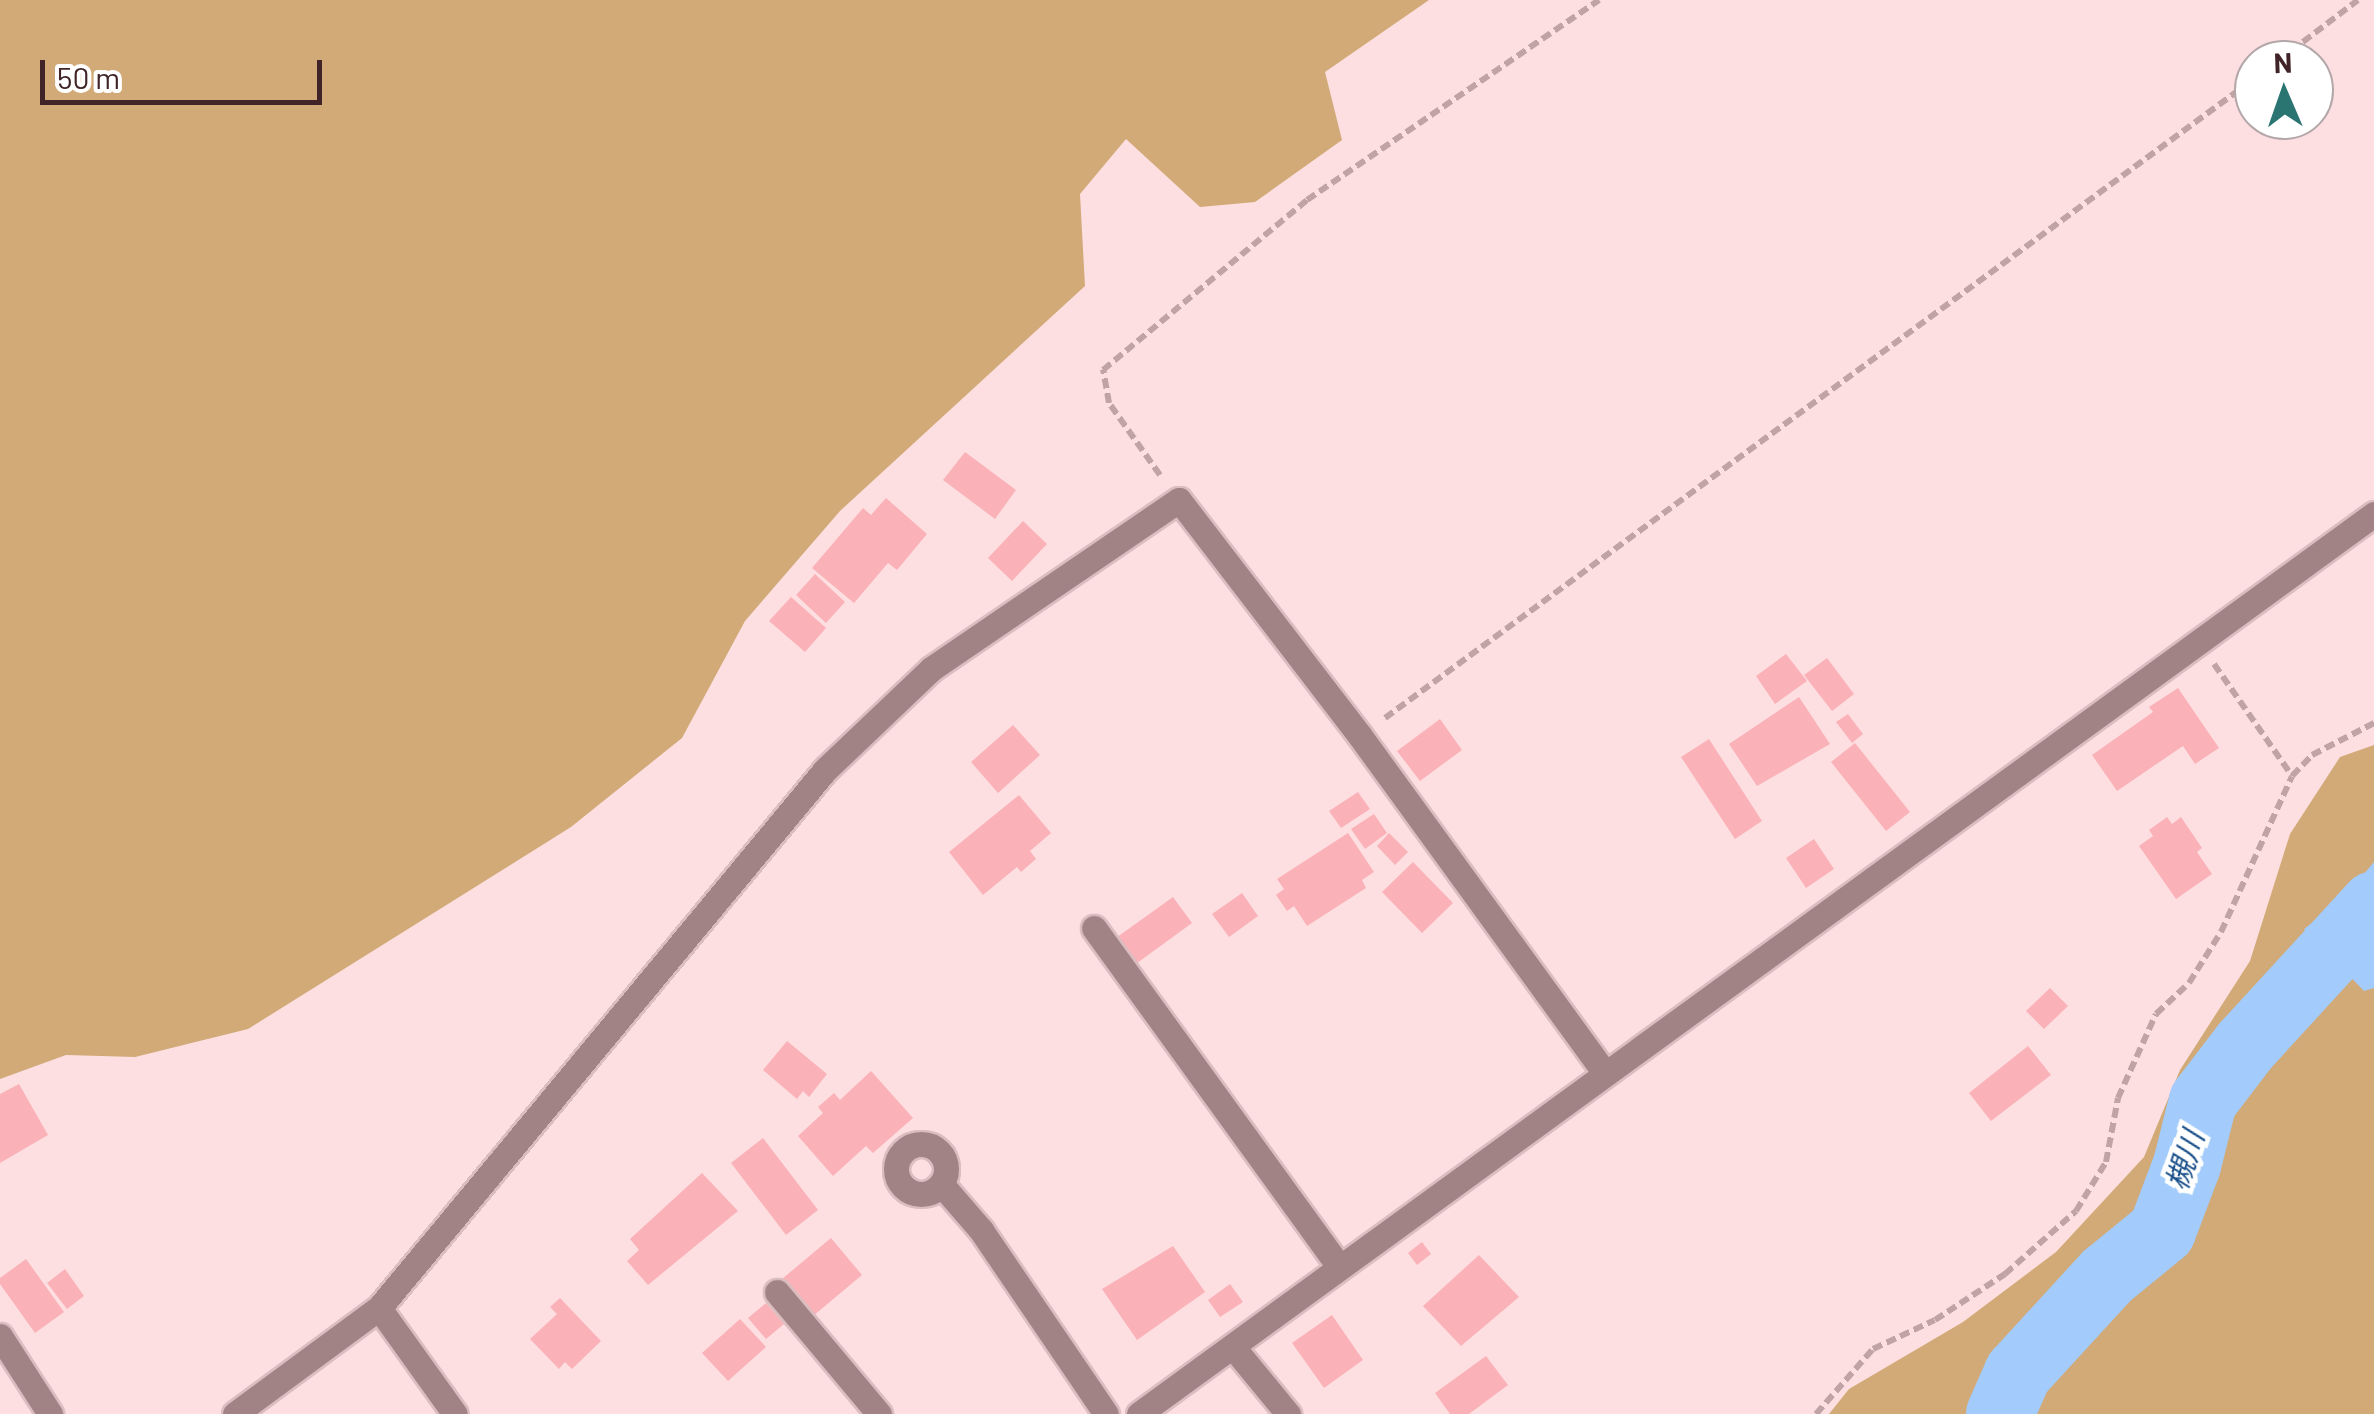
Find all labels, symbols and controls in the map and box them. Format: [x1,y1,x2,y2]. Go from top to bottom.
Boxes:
scale bar [45,40,328,102]
north arrow [2234,40,2334,140]
text: N [2273,45,2293,79]
text: 50 m [57,59,120,95]
water label: 槻川 [2158,1126,2210,1194]

